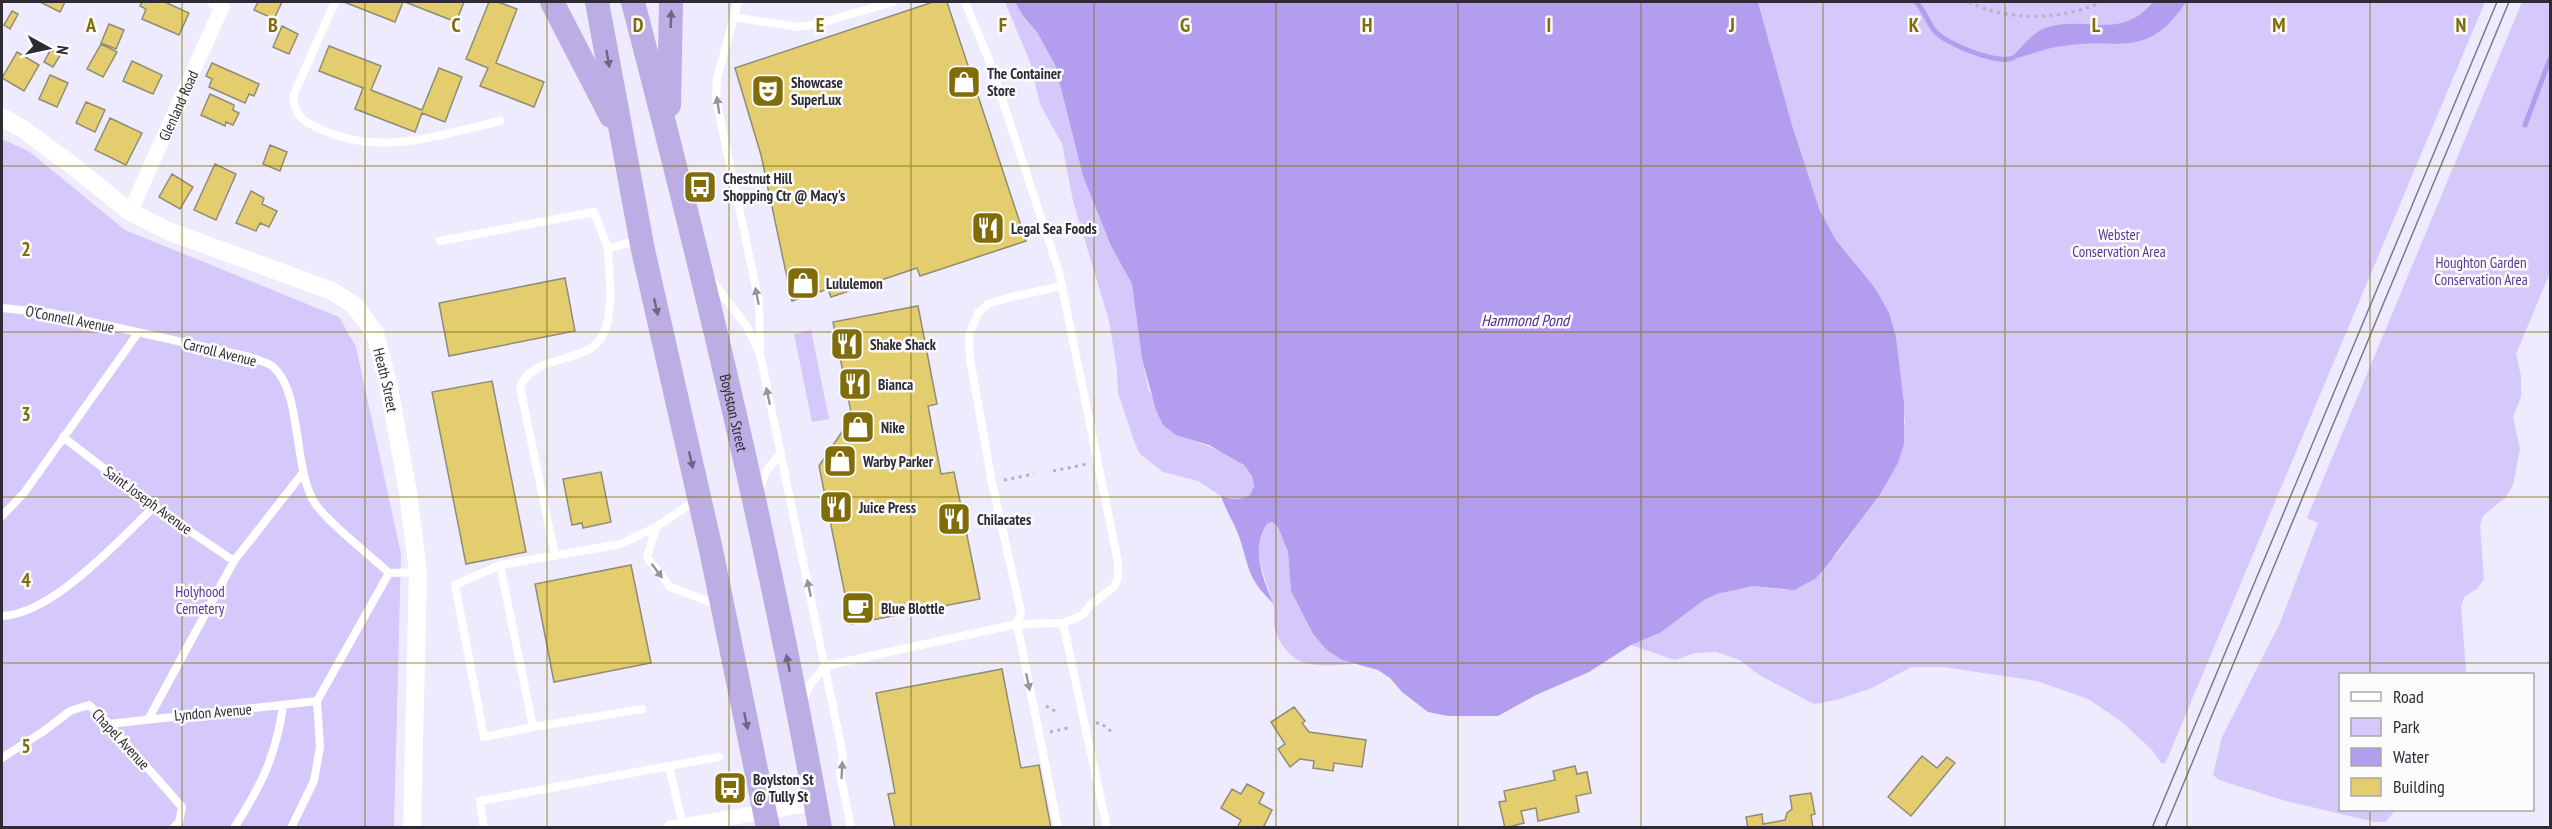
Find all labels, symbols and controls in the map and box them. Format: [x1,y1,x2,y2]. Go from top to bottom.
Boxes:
one-way arrow [666,10,675,29]
text: A [85,12,97,38]
text: B [268,12,278,38]
text: C [451,12,461,38]
text: D [633,12,644,38]
text: E [816,12,824,38]
text: F [999,12,1007,38]
text: G [1180,12,1190,38]
text: H [1362,12,1372,38]
text: I [1547,12,1551,38]
text: J [1728,12,1735,38]
text: K [1909,12,1920,38]
text: L [2092,12,2101,38]
text: M [2272,12,2286,38]
text: N [2456,12,2466,38]
north arrow [18,18,78,78]
text: N [52,44,73,56]
one-way arrow [603,50,612,69]
shop icon: The Container Store [946,64,982,100]
place label: The Container Store [987,64,1062,100]
street label: Glenland Road [154,67,202,143]
theatre icon: Showcase SuperLux [750,73,786,109]
place label: Showcase SuperLux [791,73,843,109]
one-way arrow [713,96,722,115]
bus stop icon: Chestnut Hill Shopping Ctr @ Macy's [682,169,718,205]
place label: Chestnut Hill Shopping Ctr @ Macy's [723,169,845,205]
restaurant icon: Legal Sea Foods [970,210,1006,246]
place label: Legal Sea Foods [1011,219,1097,238]
park label: Webster Conservation Area [2072,225,2166,261]
text: 2 [21,236,31,262]
park label: Houghton Garden Conservation Area [2434,253,2528,289]
shop icon: Lululemon [785,265,821,301]
place label: Lululemon [826,274,883,293]
one-way arrow [752,286,761,305]
one-way arrow [652,298,661,317]
street label: O'Connell Avenue [24,301,116,337]
water label: Hammond Pond [1481,310,1571,330]
restaurant icon: Shake Shack [829,326,865,362]
street label: Carroll Avenue [181,334,259,370]
place label: Shake Shack [870,335,937,354]
street label: Heath Street [370,346,403,413]
restaurant icon: Bianca [837,366,873,402]
street label: Boylston Street [716,372,752,453]
place label: Bianca [878,375,913,394]
one-way arrow [763,386,773,405]
text: 3 [21,401,31,427]
shop icon: Nike [840,409,876,445]
place label: Nike [881,418,905,437]
shop icon: Warby Parker [822,443,858,479]
one-way arrow [687,451,696,470]
place label: Warby Parker [862,452,934,471]
street label: Saint Joseph Avenue [100,462,196,538]
restaurant icon: Juice Press [818,489,854,525]
place label: Juice Press [858,498,916,517]
restaurant icon: Chilacates [936,501,972,537]
place label: Chilacates [977,510,1031,529]
one-way arrow [651,563,663,578]
text: 4 [21,567,31,593]
one-way arrow [804,578,813,597]
park label: Holyhood Cemetery [175,582,225,618]
cafe icon: Blue Blottle [840,590,876,626]
place label: Blue Blottle [881,599,945,618]
one-way arrow [783,654,792,673]
one-way arrow [1023,672,1033,691]
legend [2339,673,2534,811]
text: Road [2393,685,2424,708]
street label: Lyndon Avenue [174,699,252,725]
street label: Chapel Avenue [88,705,154,773]
one-way arrow [742,711,751,730]
text: Park [2393,715,2420,738]
text: 5 [21,733,31,759]
text: Water [2393,745,2429,768]
one-way arrow [838,760,847,779]
bus stop icon: Boylston St @ Tully St [712,770,748,806]
place label: Boylston St @ Tully St [753,770,814,806]
text: Building [2393,775,2445,798]

